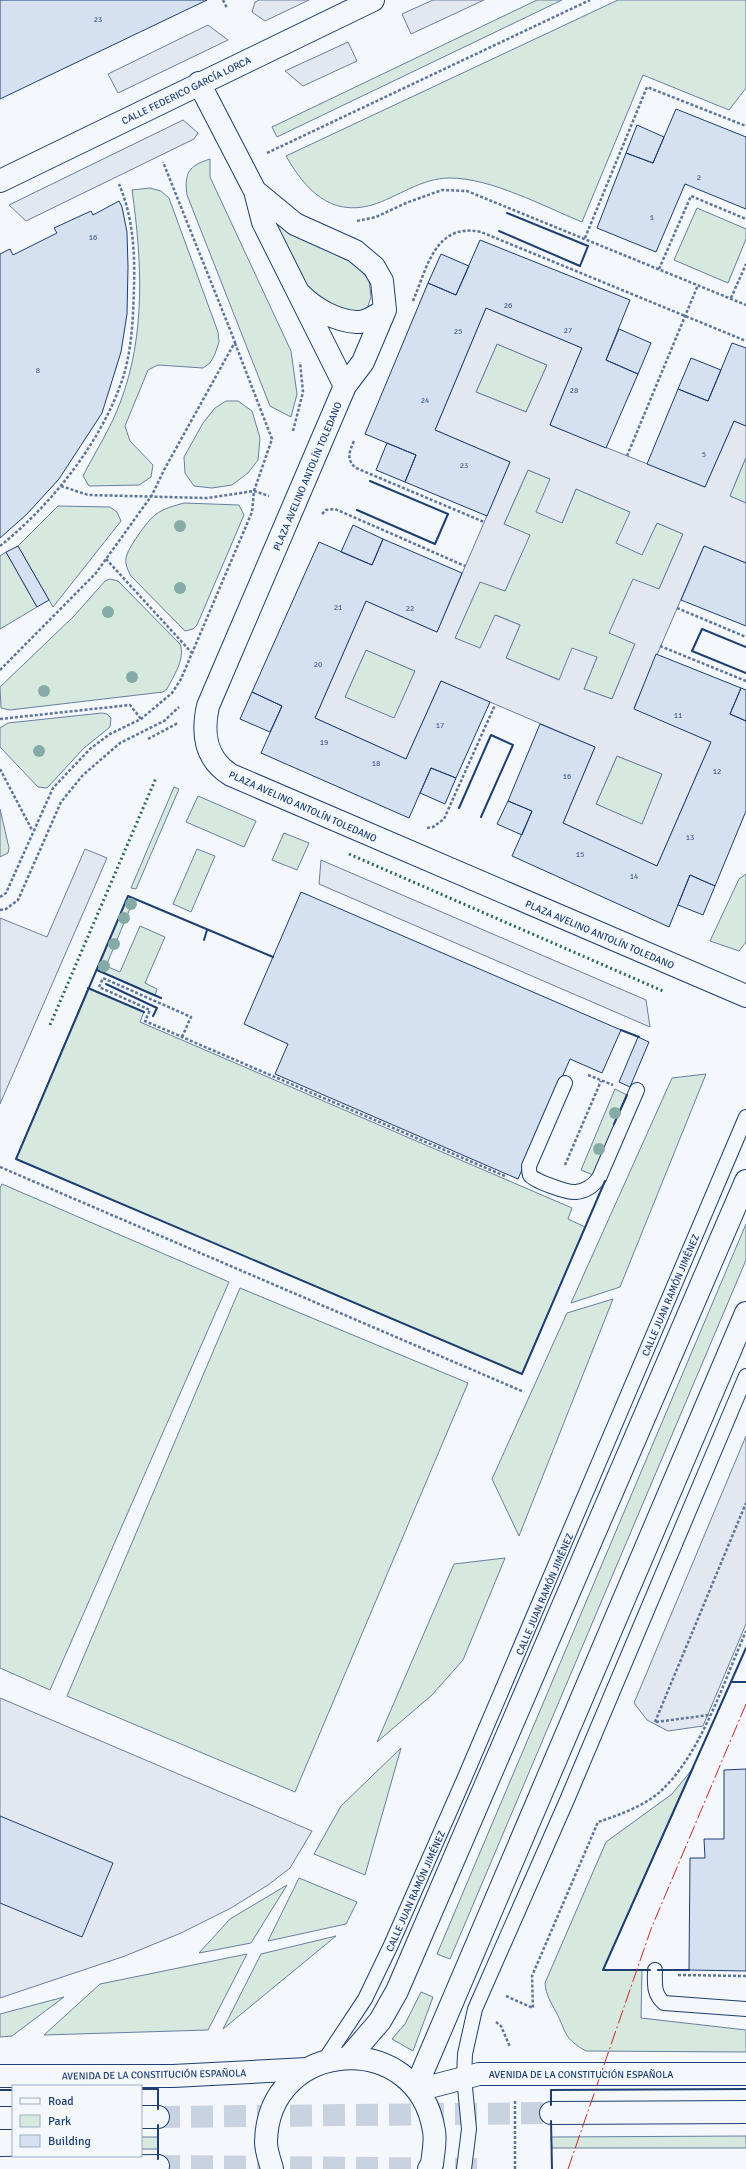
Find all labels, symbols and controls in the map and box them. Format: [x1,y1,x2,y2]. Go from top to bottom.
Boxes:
house number: 23 [94,14,102,24]
street label: CALLE FEDERICO GARCÍA LORCA [119,53,253,127]
house number: 2 [697,172,701,182]
house number: 1 [650,212,654,222]
house number: 16 [89,232,97,242]
house number: 26 [504,300,512,310]
house number: 27 [564,325,572,335]
house number: 25 [454,326,462,336]
house number: 8 [36,365,40,375]
house number: 28 [570,385,578,395]
house number: 24 [421,395,430,405]
street label: PLAZA AVELINO ANTOLÍN TOLEDANO [270,399,345,553]
house number: 5 [702,449,706,459]
house number: 23 [460,460,468,470]
house number: 21 [334,602,342,612]
house number: 22 [406,603,414,613]
house number: 20 [314,659,322,669]
house number: 11 [674,710,682,720]
house number: 17 [436,720,444,730]
house number: 19 [320,737,328,747]
house number: 18 [372,758,380,768]
house number: 12 [713,766,721,776]
street label: PLAZA AVELINO ANTOLÍN TOLEDANO [227,768,379,845]
house number: 16 [563,771,571,781]
house number: 13 [686,832,694,842]
house number: 15 [576,849,584,859]
house number: 14 [630,871,639,881]
street label: PLAZA AVELINO ANTOLÍN TOLEDANO [523,897,677,972]
street label: CALLE JUAN RAMÓN JIMÉNEZ [639,1232,702,1358]
street label: CALLE JUAN RAMÓN JIMÉNEZ [513,1531,576,1657]
street label: CALLE JUAN RAMÓN JIMÉNEZ [383,1828,448,1954]
street label: AVENIDA DE LA CONSTITUCIÓN ESPAÑOLA [62,2066,246,2083]
street label: AVENIDA DE LA CONSTITUCIÓN ESPAÑOLA [489,2068,673,2081]
legend [12,2085,142,2157]
text: Road [48,2094,74,2109]
text: Park [48,2114,71,2129]
text: Building [48,2134,91,2149]

